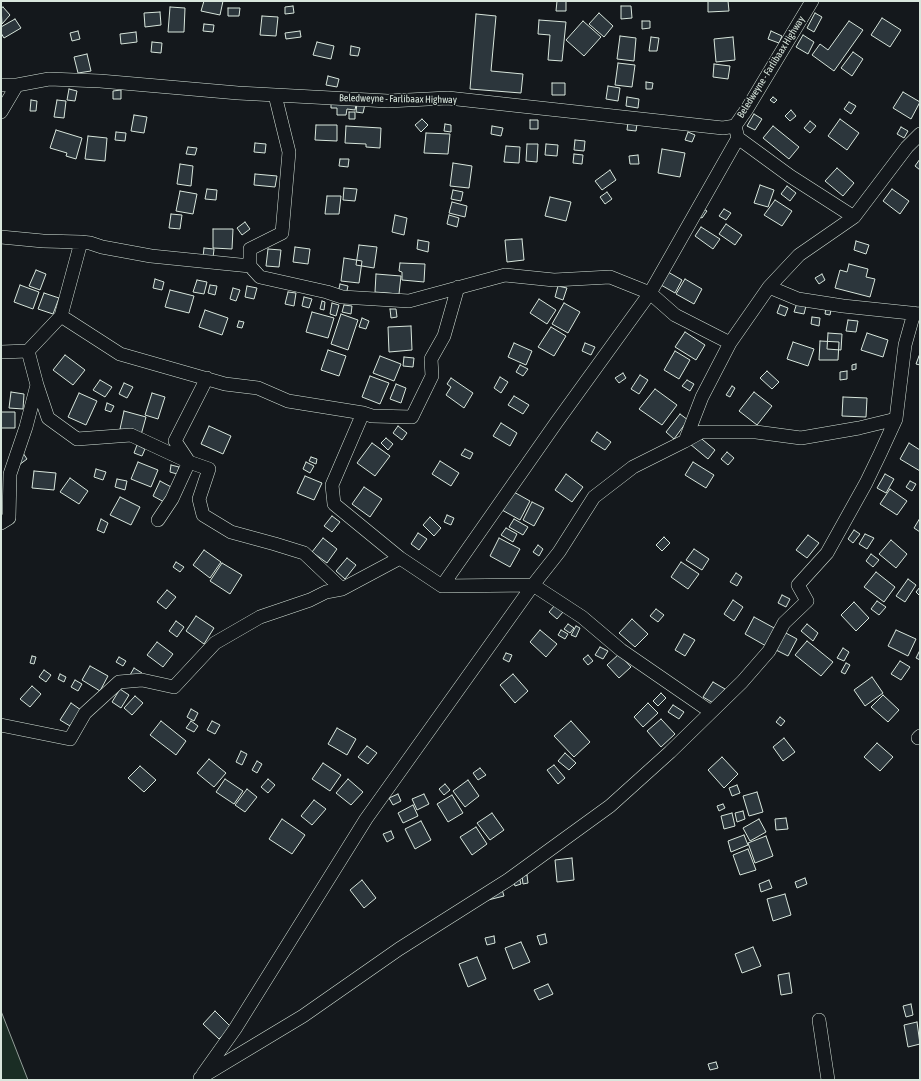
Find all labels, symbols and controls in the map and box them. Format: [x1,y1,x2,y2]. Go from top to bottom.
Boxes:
street label: Beledweyne - Farlibaax Highway [735,14,807,120]
street label: Beledweyne - Farlibaax Highway [339,92,457,106]

